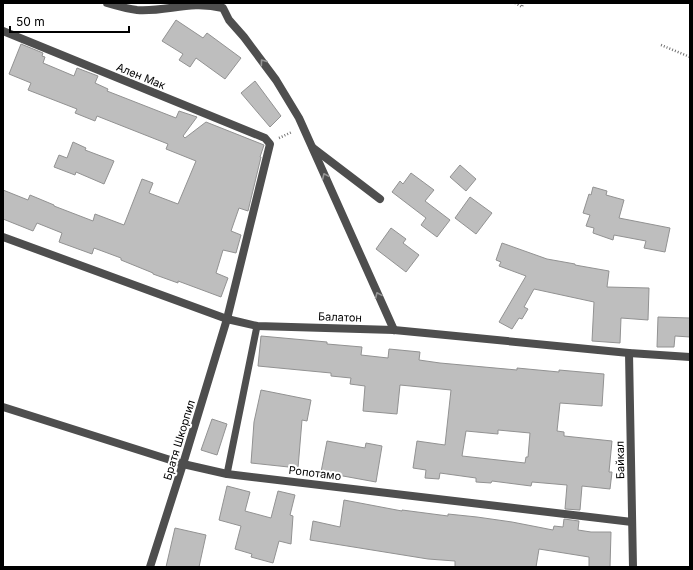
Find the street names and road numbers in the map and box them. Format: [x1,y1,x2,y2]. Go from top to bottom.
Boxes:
street label: Ален Мак [114,60,168,92]
street label: Балатон [318,309,362,325]
street label: Братя Шкорпил [160,398,198,482]
street label: Байкал [613,441,627,479]
street label: Ропотамо [288,463,343,483]

